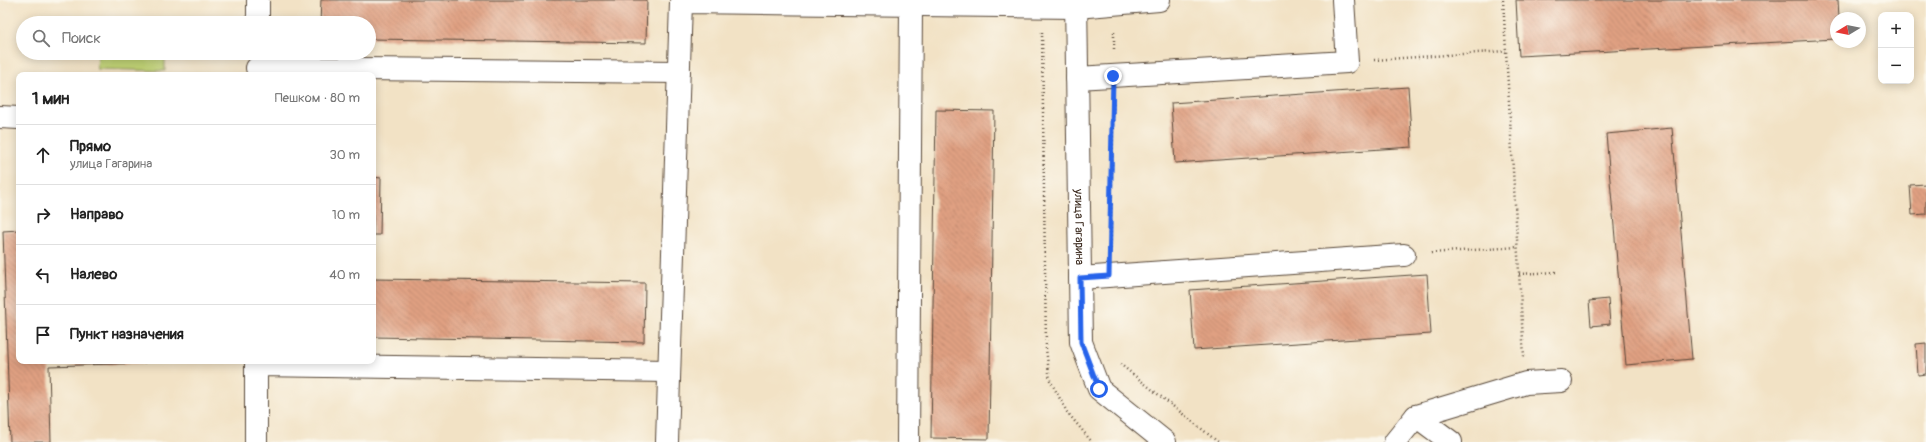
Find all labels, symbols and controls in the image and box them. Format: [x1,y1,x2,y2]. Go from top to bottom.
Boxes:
north arrow [1830,12,1866,48]
map controls [1878,12,1914,84]
button: + [1878,12,1914,48]
search box [16,16,376,60]
icon: search [30,27,52,49]
text: Поиск [62,29,101,48]
button: − [1878,48,1914,84]
route end [1104,67,1122,85]
text: 1 мин [32,88,70,109]
text: Пешком · 80 m [275,90,360,106]
text: Прямо [70,137,111,156]
icon: ahead [32,144,54,166]
text: 30 m [330,147,360,163]
text: улица Гагарина [70,156,152,172]
street label: улица Гагарина [1071,188,1087,266]
icon: right [32,204,54,226]
text: Направо [70,205,124,224]
text: 10 m [332,207,360,223]
icon: left [32,264,54,286]
text: Налево [70,265,117,284]
text: 40 m [329,267,360,283]
icon: arrive [32,324,54,346]
text: Пункт назначения [70,325,184,344]
route start [1090,380,1108,398]

